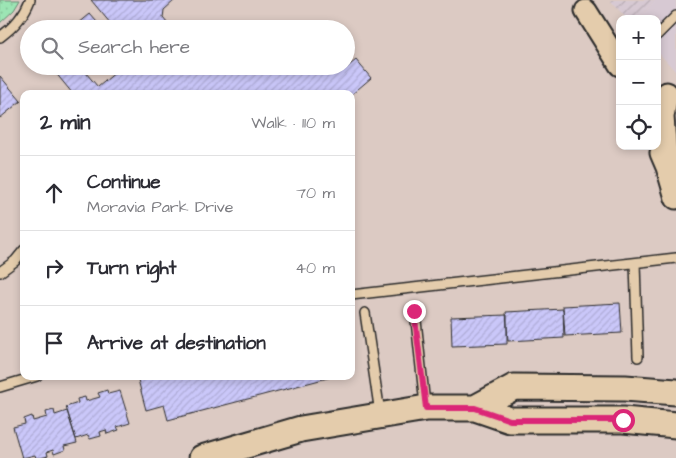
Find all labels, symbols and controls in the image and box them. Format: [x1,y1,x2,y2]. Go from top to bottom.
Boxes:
map controls [616,15,661,150]
button: + [616,15,661,60]
search box [20,20,355,75]
icon: search [38,34,66,62]
text: Search here [78,34,190,61]
button: − [616,60,661,105]
button: locate [616,105,661,150]
text: 2 min [40,108,90,137]
text: Walk · 110 m [251,112,335,134]
text: Continue [87,169,161,196]
icon: ahead [40,179,68,207]
text: 70 m [296,182,335,204]
text: Moravia Park Drive [87,196,233,218]
icon: right [40,254,68,282]
text: Turn right [87,255,176,282]
text: 40 m [295,257,335,279]
route end [403,300,426,323]
icon: arrive [40,329,68,357]
text: Arrive at destination [87,330,266,357]
route start [612,409,635,432]

